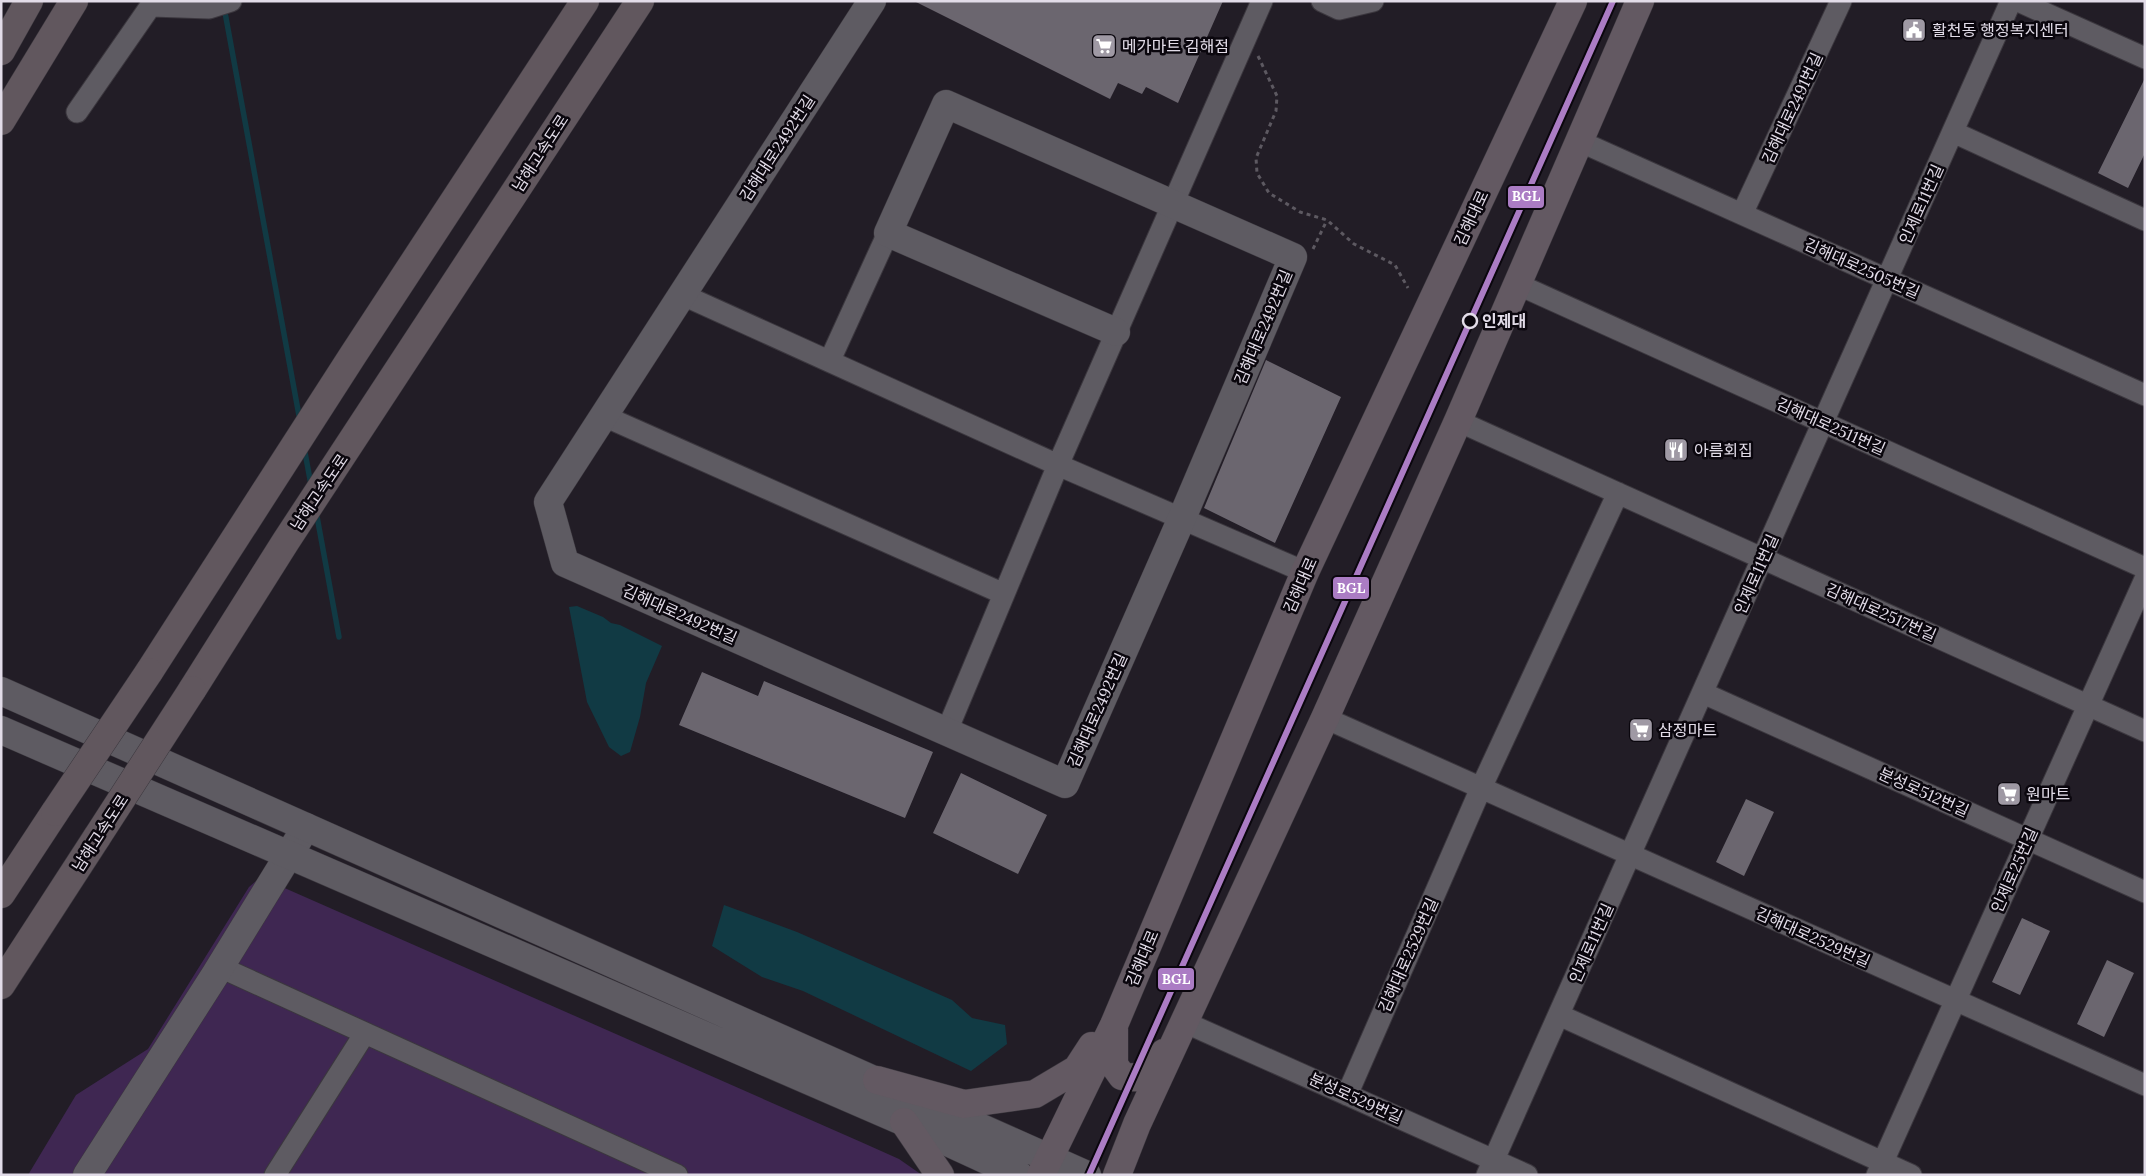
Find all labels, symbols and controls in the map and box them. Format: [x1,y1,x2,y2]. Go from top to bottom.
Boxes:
public building icon: 활천동 행정복지센터 [1901,17,1927,43]
place label: 활천동 행정복지센터 [1932,20,2069,40]
supermarket icon: 메가마트 김해점 [1091,33,1117,59]
place label: 메가마트 김해점 [1122,36,1229,56]
street label: 김해대로2491번길 [1758,49,1826,167]
street label: 김해대로2492번길 [735,91,819,205]
street label: 남해고속도로 [508,110,573,195]
street label: 인제로11번길 [1895,161,1947,247]
line badge: BGL [1507,185,1545,209]
street label: 김해대로 [1449,187,1493,249]
text: BGL [1512,187,1541,205]
street label: 김해대로2505번길 [1801,234,1923,302]
street label: 김해대로2492번길 [1230,266,1296,388]
place label: 인제대 [1482,311,1526,331]
marker: 인제대 [1462,313,1478,329]
street label: 김해대로2511번길 [1773,393,1889,459]
restaurant icon: 아름회집 [1663,437,1689,463]
place label: 아름회집 [1694,440,1753,460]
street label: 남해고속도로 [286,450,352,534]
street label: 인제로11번길 [1730,531,1782,617]
street label: 김해대로 [1279,554,1321,616]
line badge: BGL [1332,576,1370,600]
text: BGL [1337,579,1366,597]
street label: 김해대로2517번길 [1823,579,1939,645]
street label: 김해대로2492번길 [620,580,740,648]
street label: 김해대로2492번길 [1063,650,1131,770]
supermarket icon: 삼정마트 [1628,717,1654,743]
place label: 삼정마트 [1658,720,1717,740]
street label: 분성로512번길 [1876,763,1972,821]
supermarket icon: 원마트 [1996,781,2022,807]
place label: 원마트 [2026,784,2070,804]
street label: 남해고속도로 [68,790,133,875]
street label: 인제로25번길 [1986,824,2042,916]
street label: 김해대로2529번길 [1374,895,1442,1015]
street label: 인제로11번길 [1565,900,1617,986]
street label: 김해대로2529번길 [1753,903,1873,971]
street label: 김해대로 [1121,927,1163,989]
line badge: BGL [1157,967,1195,991]
text: BGL [1162,970,1191,988]
street label: 분성로529번길 [1306,1068,1406,1128]

